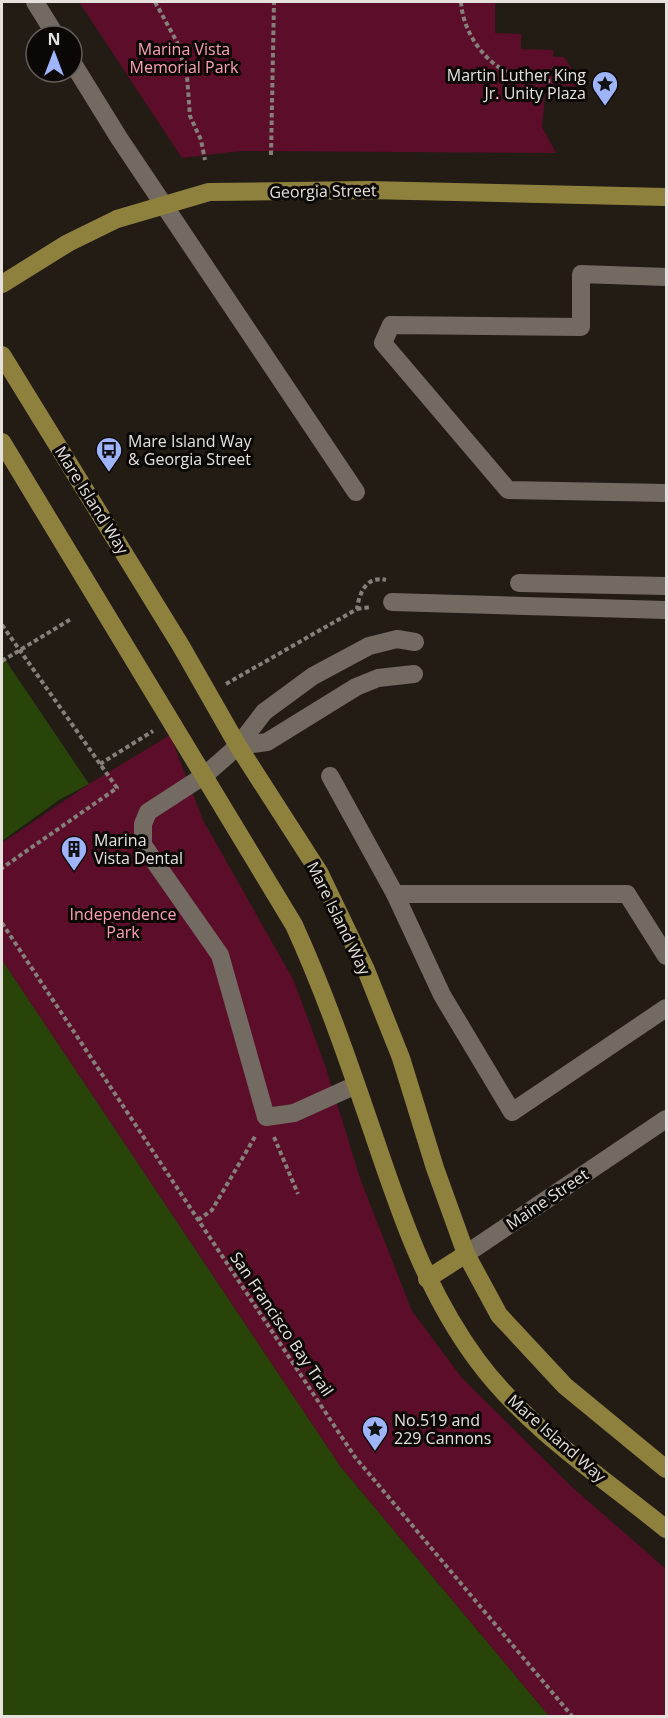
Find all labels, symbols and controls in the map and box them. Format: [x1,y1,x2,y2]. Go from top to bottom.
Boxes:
north arrow [24,24,84,84]
text: N [47,28,61,50]
park label: Marina Vista Memorial Park [130,38,239,78]
place label: Martin Luther King Jr. Unity Plaza [447,64,586,104]
place icon: Martin Luther King Jr. Unity Plaza [590,69,620,107]
street label: Georgia Street [269,179,377,203]
place label: Mare Island Way & Georgia Street [128,430,252,470]
bus stop icon: Mare Island Way & Georgia Street [94,435,124,473]
street label: Mare Island Way [50,442,135,559]
place label: Marina Vista Dental [94,829,183,869]
building icon: Marina Vista Dental [59,834,89,872]
street label: Mare Island Way [302,858,376,979]
park label: Independence Park [70,903,176,943]
street label: Maine Street [501,1163,593,1235]
street label: San Francisco Bay Trail [225,1248,339,1400]
street label: Mare Island Way [503,1389,612,1487]
place label: No.519 and 229 Cannons [394,1409,491,1449]
place icon: No.519 and 229 Cannons [360,1414,390,1452]

